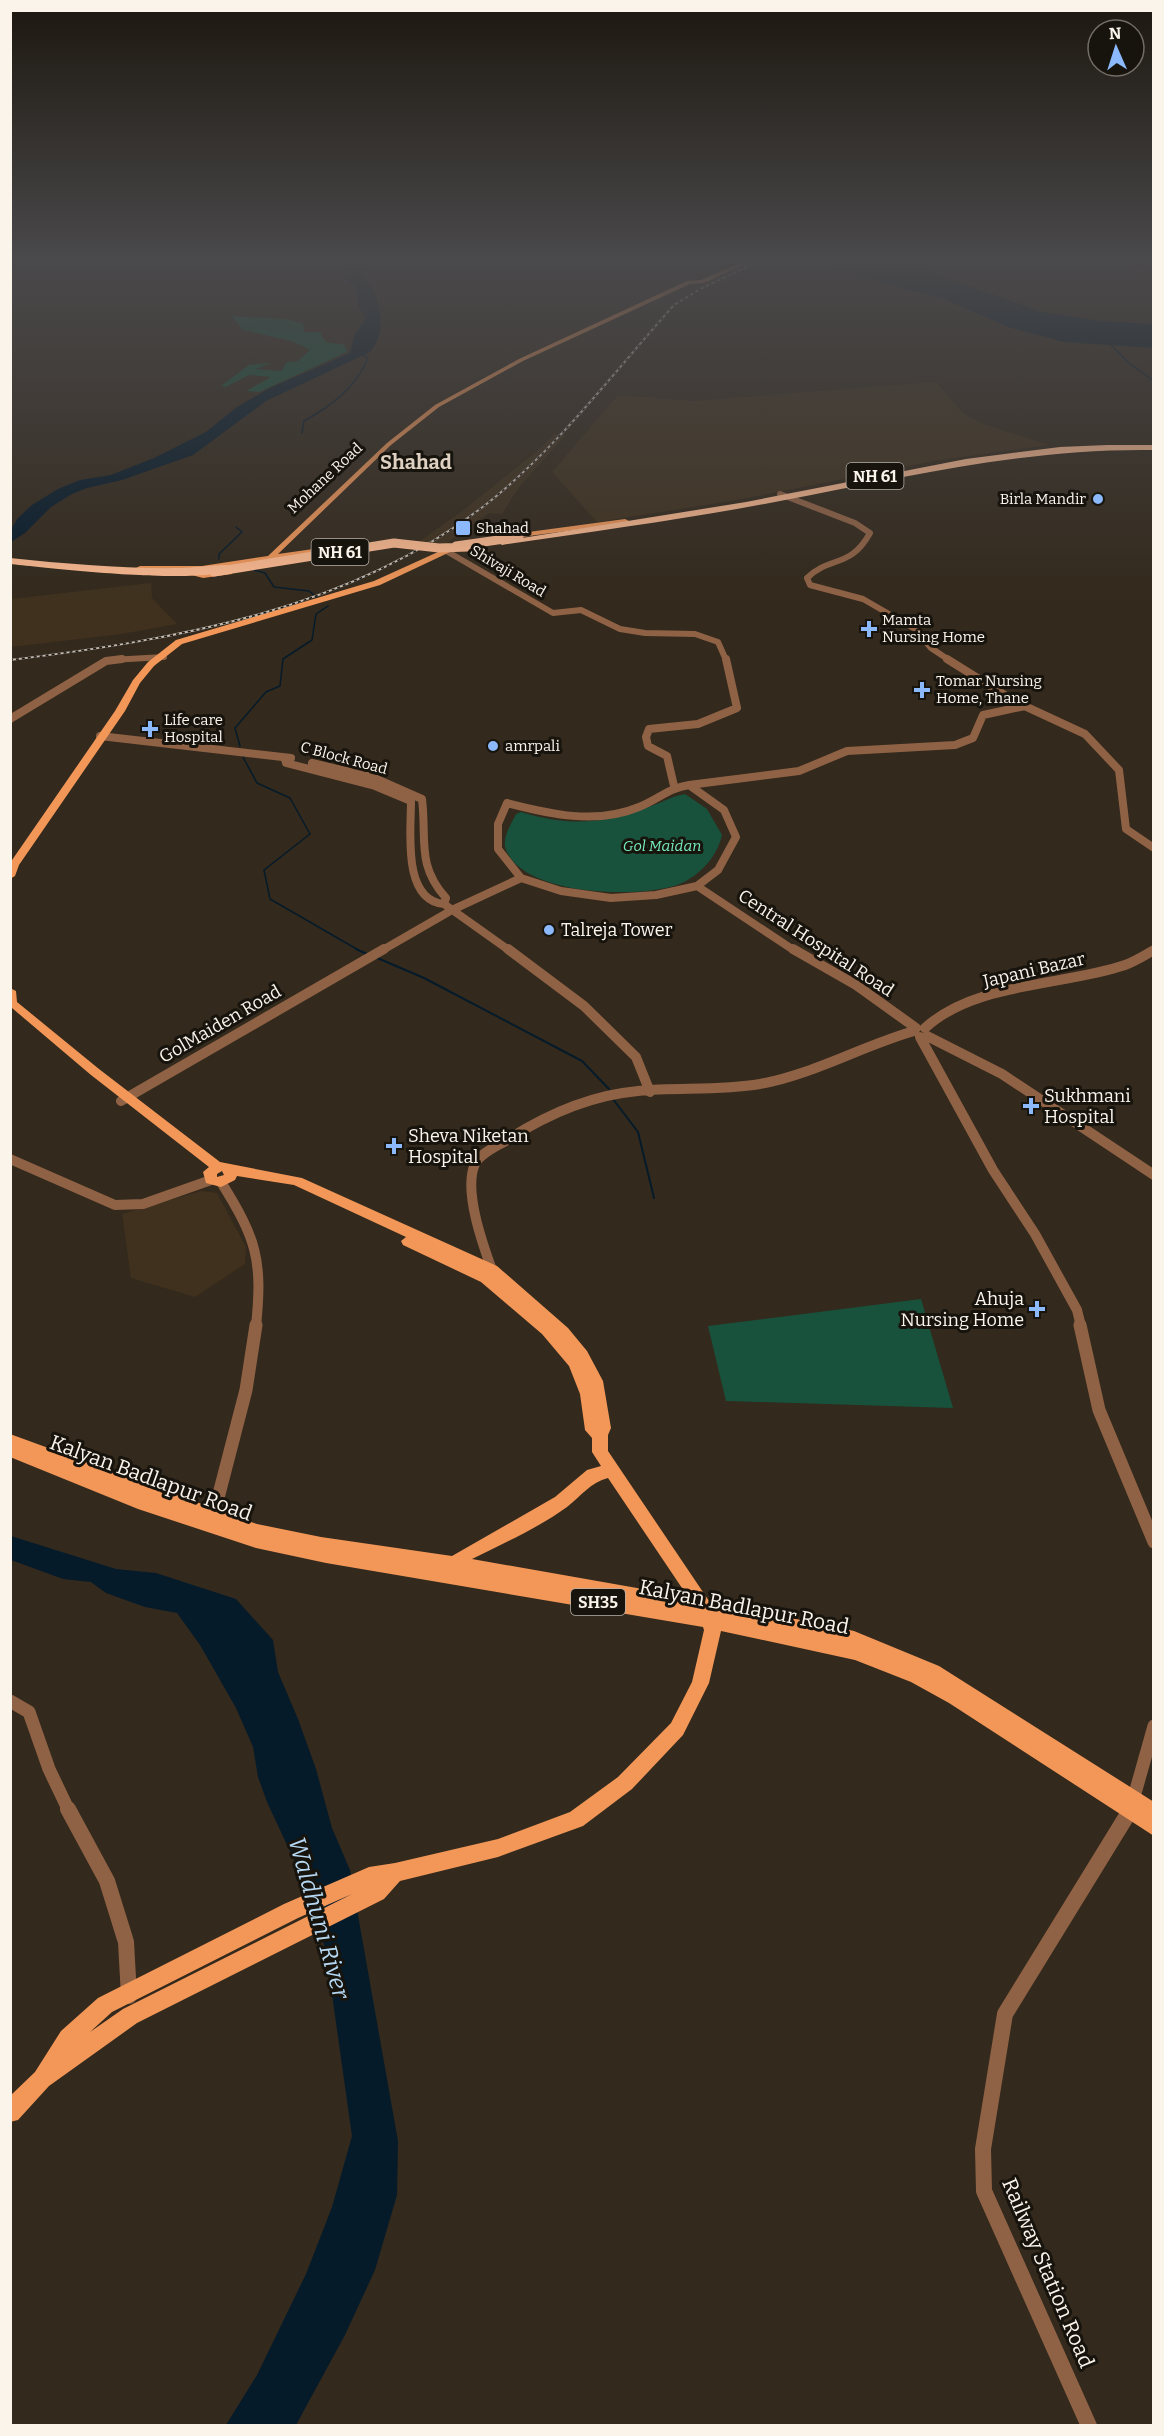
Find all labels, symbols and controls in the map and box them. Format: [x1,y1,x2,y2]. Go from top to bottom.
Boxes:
north arrow [1086,18,1146,78]
text: N [1109,24,1122,43]
street label: Mohane Road [284,439,366,517]
district label: Shahad [380,450,452,474]
road number: NH 61 [846,463,904,489]
place label: Birla Mandir [1000,490,1086,508]
marker: Birla Mandir [1091,492,1105,506]
marker: Shahad [454,519,472,537]
place label: Shahad [476,519,529,537]
road number: NH 61 [312,539,368,565]
street label: Shivaji Road [467,541,549,601]
place label: Mamta Nursing Home [882,611,985,646]
marker: Mamta Nursing Home [860,620,878,638]
place label: Tomar Nursing Home, Thane [936,672,1042,707]
marker: Tomar Nursing Home, Thane [913,681,931,699]
place label: Life care Hospital [164,711,223,746]
marker: Life care Hospital [141,720,159,738]
place label: amrpali [505,737,560,755]
street label: C Block Road [299,738,390,778]
marker: amrpali [486,739,500,753]
park label: Gol Maidan [623,837,701,855]
street label: Central Hospital Road [734,884,898,1002]
place label: Talreja Tower [561,919,672,941]
marker: Talreja Tower [542,923,556,937]
street label: Japani Bazar [980,948,1087,993]
street label: GolMaiden Road [155,980,285,1068]
place label: Sukhmani Hospital [1044,1085,1131,1128]
marker: Sukhmani Hospital [1022,1097,1040,1115]
place label: Sheva Niketan Hospital [408,1125,529,1168]
marker: Sheva Niketan Hospital [385,1137,403,1155]
place label: Ahuja Nursing Home [900,1288,1024,1331]
marker: Ahuja Nursing Home [1028,1300,1046,1318]
street label: Kalyan Badlapur Road [46,1429,256,1527]
street label: Kalyan Badlapur Road [637,1574,851,1640]
road number: SH35 [571,1589,625,1615]
water label: Waldhuni River [283,1834,356,2003]
street label: Railway Station Road [996,2174,1100,2372]

